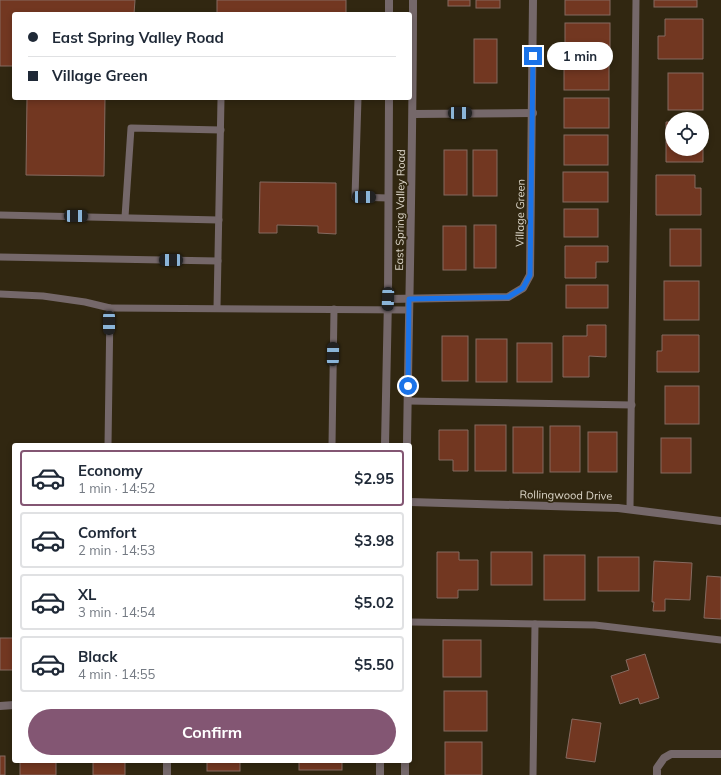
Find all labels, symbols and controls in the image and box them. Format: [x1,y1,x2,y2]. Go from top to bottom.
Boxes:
text: East Spring Valley Road [52,28,224,47]
callout: 1 min [547,42,613,70]
route end [524,47,542,65]
text: 1 min [563,48,597,64]
text: Village Green [52,66,148,85]
car [448,107,472,119]
map controls [665,112,709,156]
button: locate [665,112,709,156]
street label: East Spring Valley Road [392,149,408,271]
street label: Village Green [512,179,528,247]
car [352,191,376,203]
car [64,210,88,222]
car [159,254,183,266]
car [382,287,394,311]
car [103,311,115,335]
car [327,342,339,366]
route start [399,377,417,395]
icon: car [30,460,66,496]
text: Economy [78,461,143,480]
text: $2.95 [354,469,394,488]
text: 1 min · 14:52 [78,480,155,496]
street label: Rollingwood Drive [519,487,613,503]
icon: car [30,522,66,558]
text: Comfort [78,523,136,542]
text: $3.98 [354,531,394,550]
text: 2 min · 14:53 [78,542,155,558]
icon: car [30,584,66,620]
text: XL [78,585,96,604]
text: $5.02 [354,593,394,612]
text: 3 min · 14:54 [78,604,155,620]
icon: car [30,646,66,682]
text: Black [78,647,117,666]
text: $5.50 [354,655,394,674]
text: 4 min · 14:55 [78,666,155,682]
button: Confirm [28,709,396,755]

